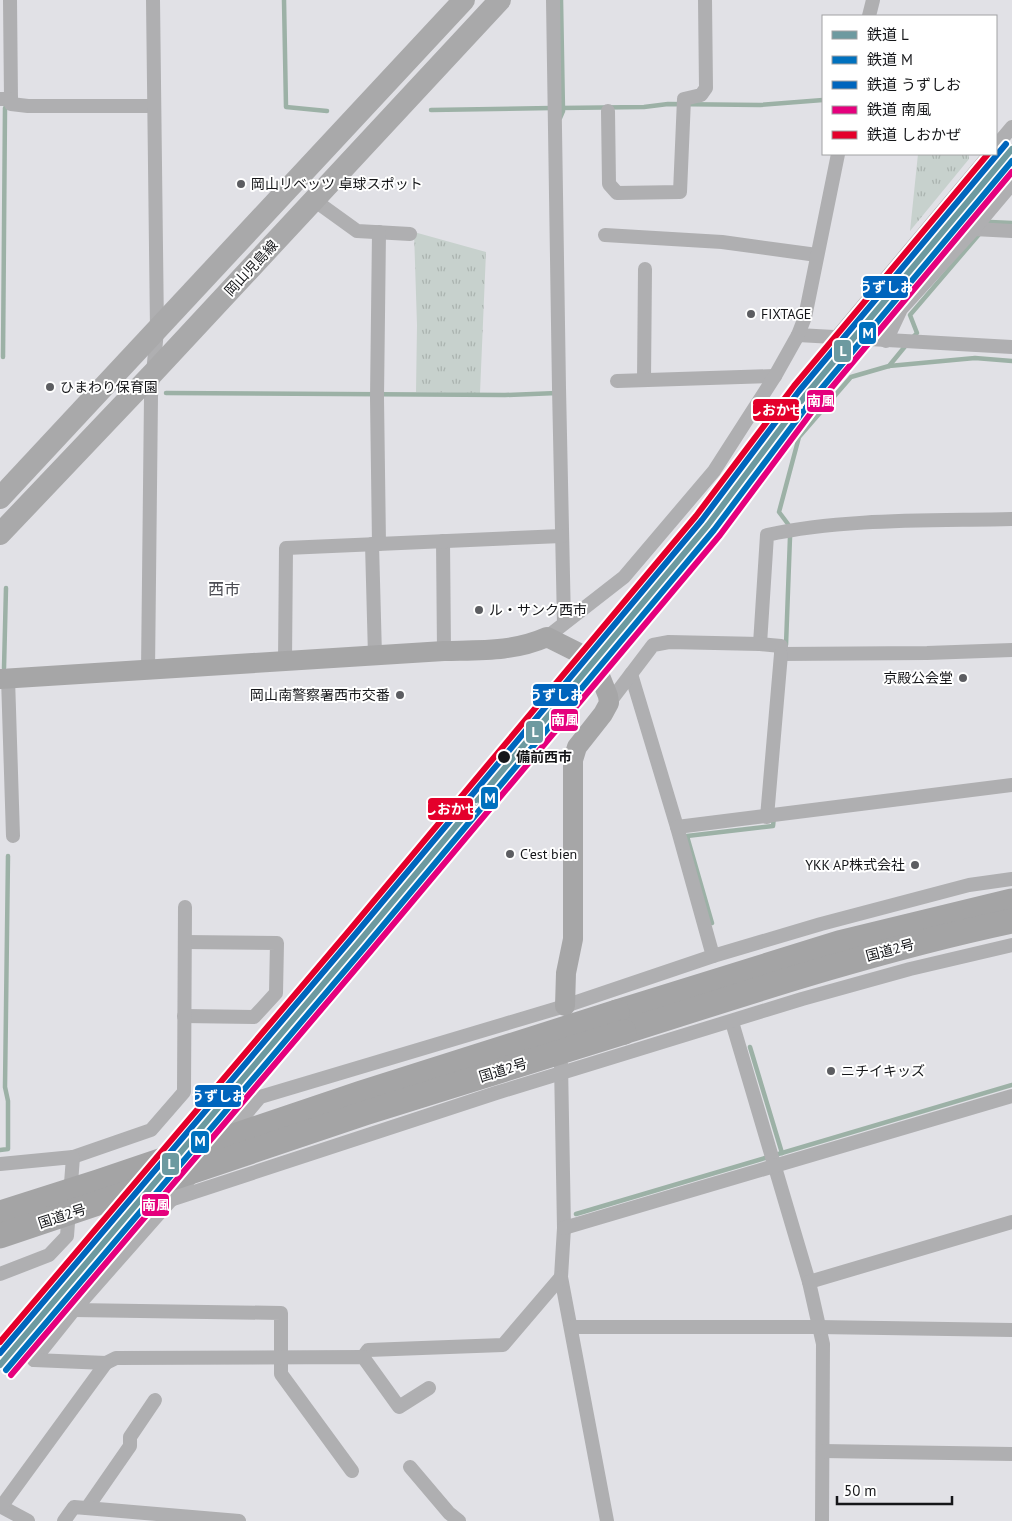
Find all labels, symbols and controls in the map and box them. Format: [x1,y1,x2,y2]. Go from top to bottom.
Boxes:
legend [822,15,997,155]
text: 鉄道 L [867,25,909,44]
text: 鉄道 M [867,50,913,69]
text: 鉄道 うずしお [867,75,961,94]
text: 鉄道 南風 [867,100,931,119]
text: 鉄道 しおかぜ [867,125,961,144]
place label: 岡山リベッツ 卓球スポット [251,175,423,193]
marker: 岡山リベッツ 卓球スポット [235,178,247,190]
street label: 岡山児島線 [221,236,281,300]
line badge: うずしお [862,275,909,299]
text: うずしお [858,278,914,296]
place label: FIXTAGE [761,305,811,323]
marker: FIXTAGE [745,308,757,320]
line badge: M [858,321,877,345]
text: M [862,324,874,342]
line badge: L [833,339,852,363]
text: L [839,342,847,360]
place label: ひまわり保育園 [60,378,158,396]
marker: ひまわり保育園 [44,381,56,393]
line badge: 南風 [806,389,835,413]
text: 南風 [807,392,835,410]
line badge: しおかぜ [752,398,800,422]
text: しおかぜ [748,401,804,419]
district label: 西市 [208,579,240,599]
place label: ル・サンク西市 [489,601,587,619]
marker: ル・サンク西市 [473,604,485,616]
place label: 京殿公会堂 [883,669,953,687]
marker: 京殿公会堂 [957,672,969,684]
line badge: うずしお [532,683,579,707]
place label: 岡山南警察署西市交番 [250,686,390,704]
text: うずしお [528,686,584,704]
marker: 岡山南警察署西市交番 [394,689,406,701]
line badge: 南風 [550,708,579,732]
text: 南風 [551,711,579,729]
line badge: L [525,720,544,744]
text: L [531,723,539,741]
place label: 備前西市 [516,748,572,766]
marker: 備前西市 [496,749,512,765]
line badge: M [480,786,499,810]
text: M [484,789,496,807]
line badge: しおかぜ [427,797,474,821]
text: しおかぜ [423,800,479,818]
place label: C'est bien [520,845,577,863]
marker: C'est bien [504,848,516,860]
place label: YKK AP株式会社 [805,856,905,874]
marker: YKK AP株式会社 [909,859,921,871]
street label: 国道2号 [864,935,916,965]
street label: 国道2号 [477,1054,529,1086]
place label: ニチイキッズ [841,1062,925,1080]
marker: ニチイキッズ [825,1065,837,1077]
line badge: うずしお [194,1084,242,1108]
text: うずしお [190,1087,246,1105]
line badge: M [190,1130,210,1154]
text: M [194,1132,206,1150]
line badge: L [161,1152,180,1176]
text: L [167,1155,175,1173]
line badge: 南風 [141,1193,170,1217]
text: 南風 [142,1196,170,1214]
street label: 国道2号 [36,1200,88,1232]
scale bar [837,1474,952,1506]
text: 50 m [844,1481,877,1500]

